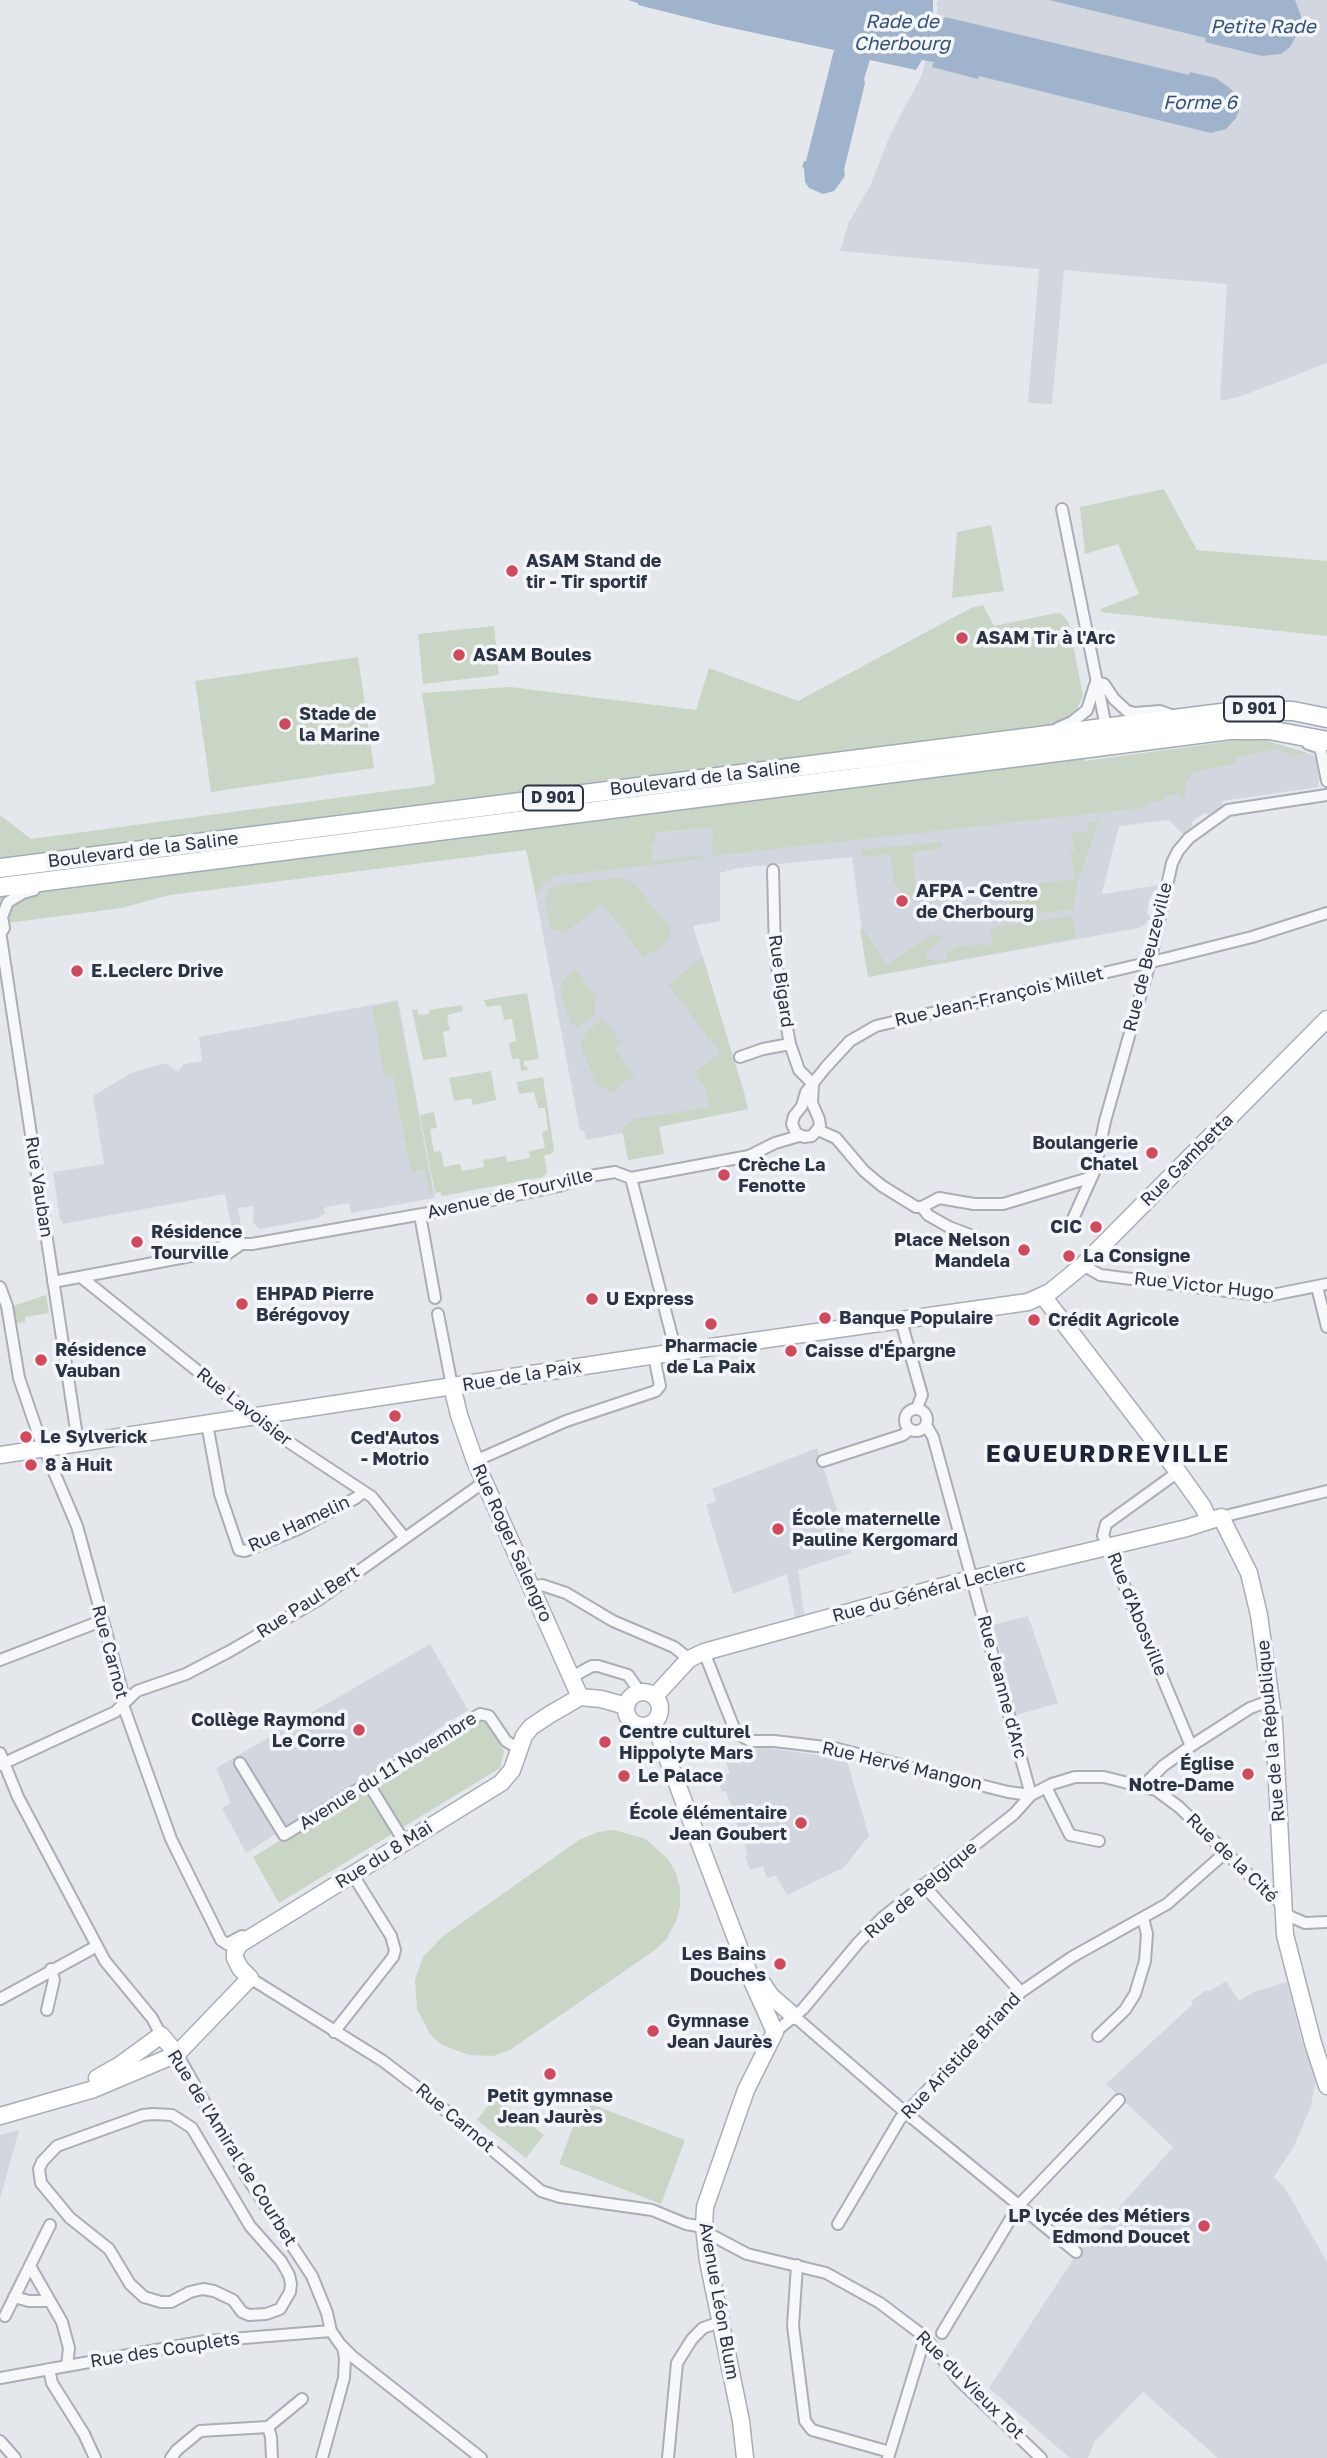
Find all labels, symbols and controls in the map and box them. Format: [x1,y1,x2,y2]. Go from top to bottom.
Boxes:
water label: Rade de Cherbourg [854,11,950,55]
water label: Petite Rade [1210,16,1316,38]
water label: Forme 6 [1163,92,1237,114]
place label: ASAM Stand de tir - Tir sportif [526,550,661,592]
marker: ASAM Stand de tir - Tir sportif [504,563,520,579]
place label: ASAM Tir à l'Arc [976,627,1115,649]
marker: ASAM Tir à l'Arc [954,630,970,646]
place label: ASAM Boules [473,644,592,666]
marker: ASAM Boules [451,647,467,663]
road number: D 901 [1224,696,1284,722]
place label: Stade de la Marine [299,703,380,746]
marker: Stade de la Marine [277,716,293,732]
street label: Boulevard de la Saline [609,756,801,800]
road number: D 901 [523,786,583,810]
street label: Boulevard de la Saline [47,828,239,872]
place label: AFPA - Centre de Cherbourg [916,880,1038,922]
street label: Rue de Beuzeville [1119,880,1177,1034]
marker: AFPA - Centre de Cherbourg [894,893,910,909]
street label: Rue Bigard [764,933,798,1029]
place label: E.Leclerc Drive [91,960,223,982]
street label: Rue Jean-François Millet [892,962,1106,1032]
marker: E.Leclerc Drive [69,963,85,979]
street label: Rue Gambetta [1136,1109,1238,1211]
place label: Boulangerie Chatel [1032,1132,1138,1174]
street label: Rue Vauban [20,1135,58,1239]
marker: Boulangerie Chatel [1144,1145,1160,1161]
place label: Crèche La Fenotte [738,1154,825,1196]
street label: Avenue de Tourville [425,1164,595,1224]
marker: Crèche La Fenotte [716,1167,732,1183]
place label: CIC [1050,1216,1082,1238]
marker: CIC [1088,1219,1104,1235]
place label: Résidence Tourville [151,1221,242,1264]
place label: Place Nelson Mandela [894,1229,1010,1272]
marker: Résidence Tourville [129,1234,145,1250]
marker: Place Nelson Mandela [1016,1242,1032,1258]
place label: La Consigne [1083,1245,1190,1267]
marker: La Consigne [1061,1248,1077,1264]
street label: Rue Victor Hugo [1133,1268,1275,1304]
place label: EHPAD Pierre Bérégovoy [256,1283,374,1326]
place label: U Express [606,1288,694,1310]
marker: U Express [584,1291,600,1307]
marker: EHPAD Pierre Bérégovoy [234,1296,250,1312]
place label: Banque Populaire [839,1307,993,1329]
place label: Crédit Agricole [1048,1309,1179,1331]
marker: Banque Populaire [817,1310,833,1326]
marker: Crédit Agricole [1026,1312,1042,1328]
marker: Pharmacie de La Paix [703,1316,719,1332]
place label: Pharmacie de La Paix [665,1335,757,1378]
place label: Résidence Vauban [55,1339,146,1382]
place label: Caisse d'Épargne [805,1340,956,1362]
marker: Caisse d'Épargne [783,1343,799,1359]
marker: Résidence Vauban [33,1352,49,1368]
street label: Rue de la Paix [461,1356,583,1396]
street label: Rue Lavoisier [192,1363,296,1451]
marker: Ced'Autos - Motrio [387,1408,403,1424]
place label: Le Sylverick [40,1426,148,1448]
place label: Ced'Autos - Motrio [351,1427,439,1470]
marker: Le Sylverick [18,1429,34,1445]
district label: EQUEURDREVILLE [987,1440,1229,1468]
place label: 8 à Huit [45,1454,112,1476]
marker: 8 à Huit [23,1457,39,1473]
street label: Rue Roger Salengro [467,1460,557,1626]
street label: Rue Hamelin [245,1491,353,1557]
place label: École maternelle Pauline Kergomard [792,1508,958,1550]
marker: École maternelle Pauline Kergomard [770,1521,786,1537]
street label: Rue d'Abosville [1102,1549,1172,1679]
street label: Rue du Général Leclerc [830,1555,1028,1627]
street label: Rue Paul Bert [253,1561,363,1643]
street label: Rue Carnot [87,1603,133,1701]
street label: Rue Jeanne d'Arc [972,1613,1032,1761]
street label: Rue de la République [1252,1639,1290,1823]
street label: Avenue du 11 Novembre [295,1708,481,1834]
place label: Collège Raymond Le Corre [191,1709,345,1752]
place label: Centre culturel Hippolyte Mars [619,1721,753,1764]
marker: Collège Raymond Le Corre [351,1722,367,1738]
marker: Centre culturel Hippolyte Mars [597,1734,613,1750]
street label: Rue Hervé Mangon [820,1737,984,1795]
place label: Église Notre-Dame [1129,1753,1234,1796]
place label: Le Palace [638,1765,723,1787]
marker: Église Notre-Dame [1240,1766,1256,1782]
marker: Le Palace [616,1768,632,1784]
place label: École élémentaire Jean Goubert [629,1802,787,1844]
street label: Rue de la Cité [1182,1809,1282,1907]
marker: École élémentaire Jean Goubert [793,1815,809,1831]
street label: Rue du 8 Mai [332,1817,436,1893]
street label: Rue de Belgique [860,1837,982,1943]
place label: Les Bains Douches [682,1943,766,1986]
marker: Les Bains Douches [772,1956,788,1972]
street label: Rue Aristide Briand [897,1988,1025,2124]
place label: Gymnase Jean Jaurès [667,2010,773,2052]
marker: Gymnase Jean Jaurès [645,2023,661,2039]
street label: Rue de l'Amiral de Courbet [163,2046,301,2250]
marker: Petit gymnase Jean Jaurès [542,2066,558,2082]
street label: Rue Carnot [411,2079,499,2157]
place label: Petit gymnase Jean Jaurès [487,2085,613,2128]
place label: LP lycée des Métiers Edmond Doucet [1008,2205,1190,2248]
marker: LP lycée des Métiers Edmond Doucet [1196,2218,1212,2234]
street label: Avenue Léon Blum [695,2221,743,2381]
street label: Rue du Vieux Tot [911,2326,1029,2444]
street label: Rue des Couplets [89,2328,241,2372]

